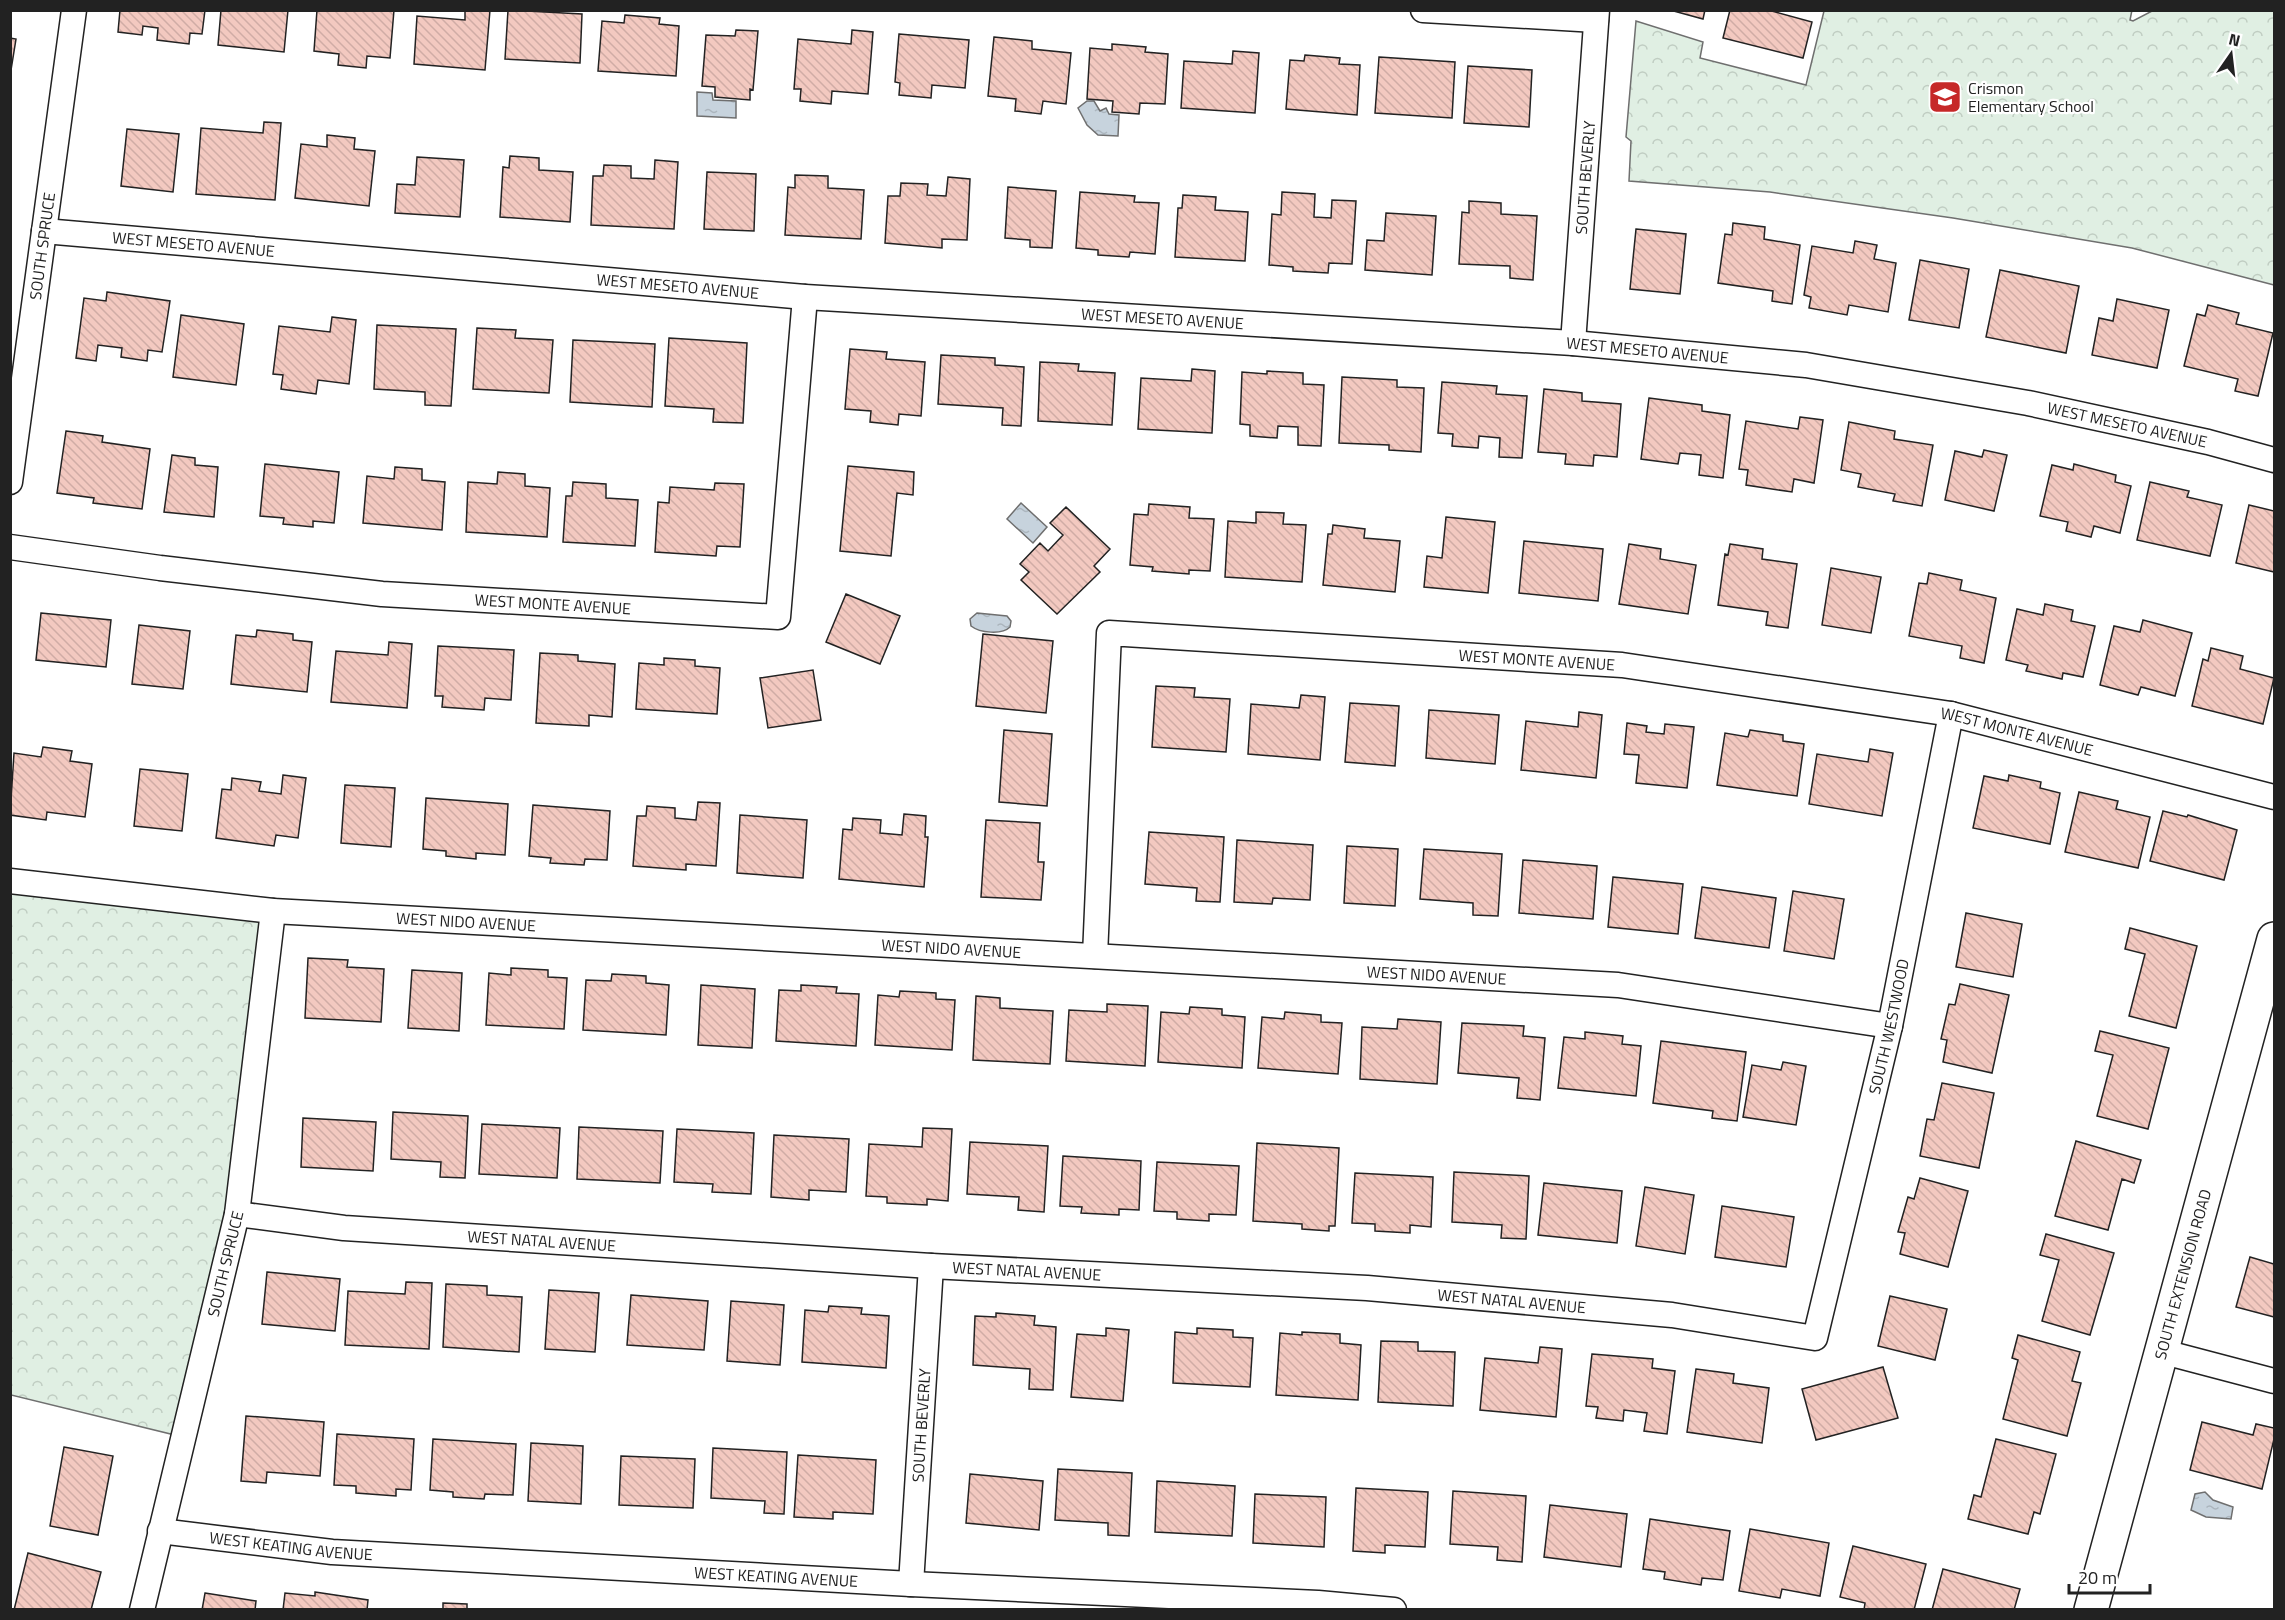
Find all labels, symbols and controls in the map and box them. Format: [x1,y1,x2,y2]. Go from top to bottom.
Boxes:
north arrow [2201,24,2261,84]
text: N [2226,26,2243,52]
place label: Crismon Elementary School [1968,76,2094,118]
school or university icon: Crismon Elementary School [1927,79,1963,115]
street label: SOUTH BEVERLY [1569,119,1601,235]
street label: SOUTH SPRUCE [23,191,61,301]
street label: WEST MESETO AVENUE [111,225,276,263]
street label: WEST MESETO AVENUE [595,267,760,305]
street label: WEST MESETO AVENUE [1080,302,1245,335]
street label: WEST MESETO AVENUE [1565,330,1730,370]
street label: WEST MESETO AVENUE [2045,396,2209,454]
street label: WEST MONTE AVENUE [474,587,632,620]
street label: WEST MONTE AVENUE [1458,643,1616,677]
street label: WEST MONTE AVENUE [1939,701,2096,762]
street label: WEST NIDO AVENUE [395,906,537,937]
street label: WEST NIDO AVENUE [881,932,1022,964]
street label: SOUTH WESTWOOD [1862,957,1915,1097]
street label: WEST NIDO AVENUE [1366,959,1507,991]
street label: SOUTH EXTENSION ROAD [2148,1186,2217,1362]
street label: SOUTH SPRUCE [201,1208,249,1319]
street label: WEST NATAL AVENUE [467,1224,617,1258]
street label: WEST NATAL AVENUE [952,1255,1102,1287]
street label: WEST NATAL AVENUE [1436,1282,1587,1319]
street label: SOUTH BEVERLY [905,1367,937,1483]
street label: WEST KEATING AVENUE [208,1525,374,1566]
scale bar [2069,1557,2150,1595]
street label: WEST KEATING AVENUE [693,1560,859,1593]
text: 20 m [2078,1564,2117,1591]

